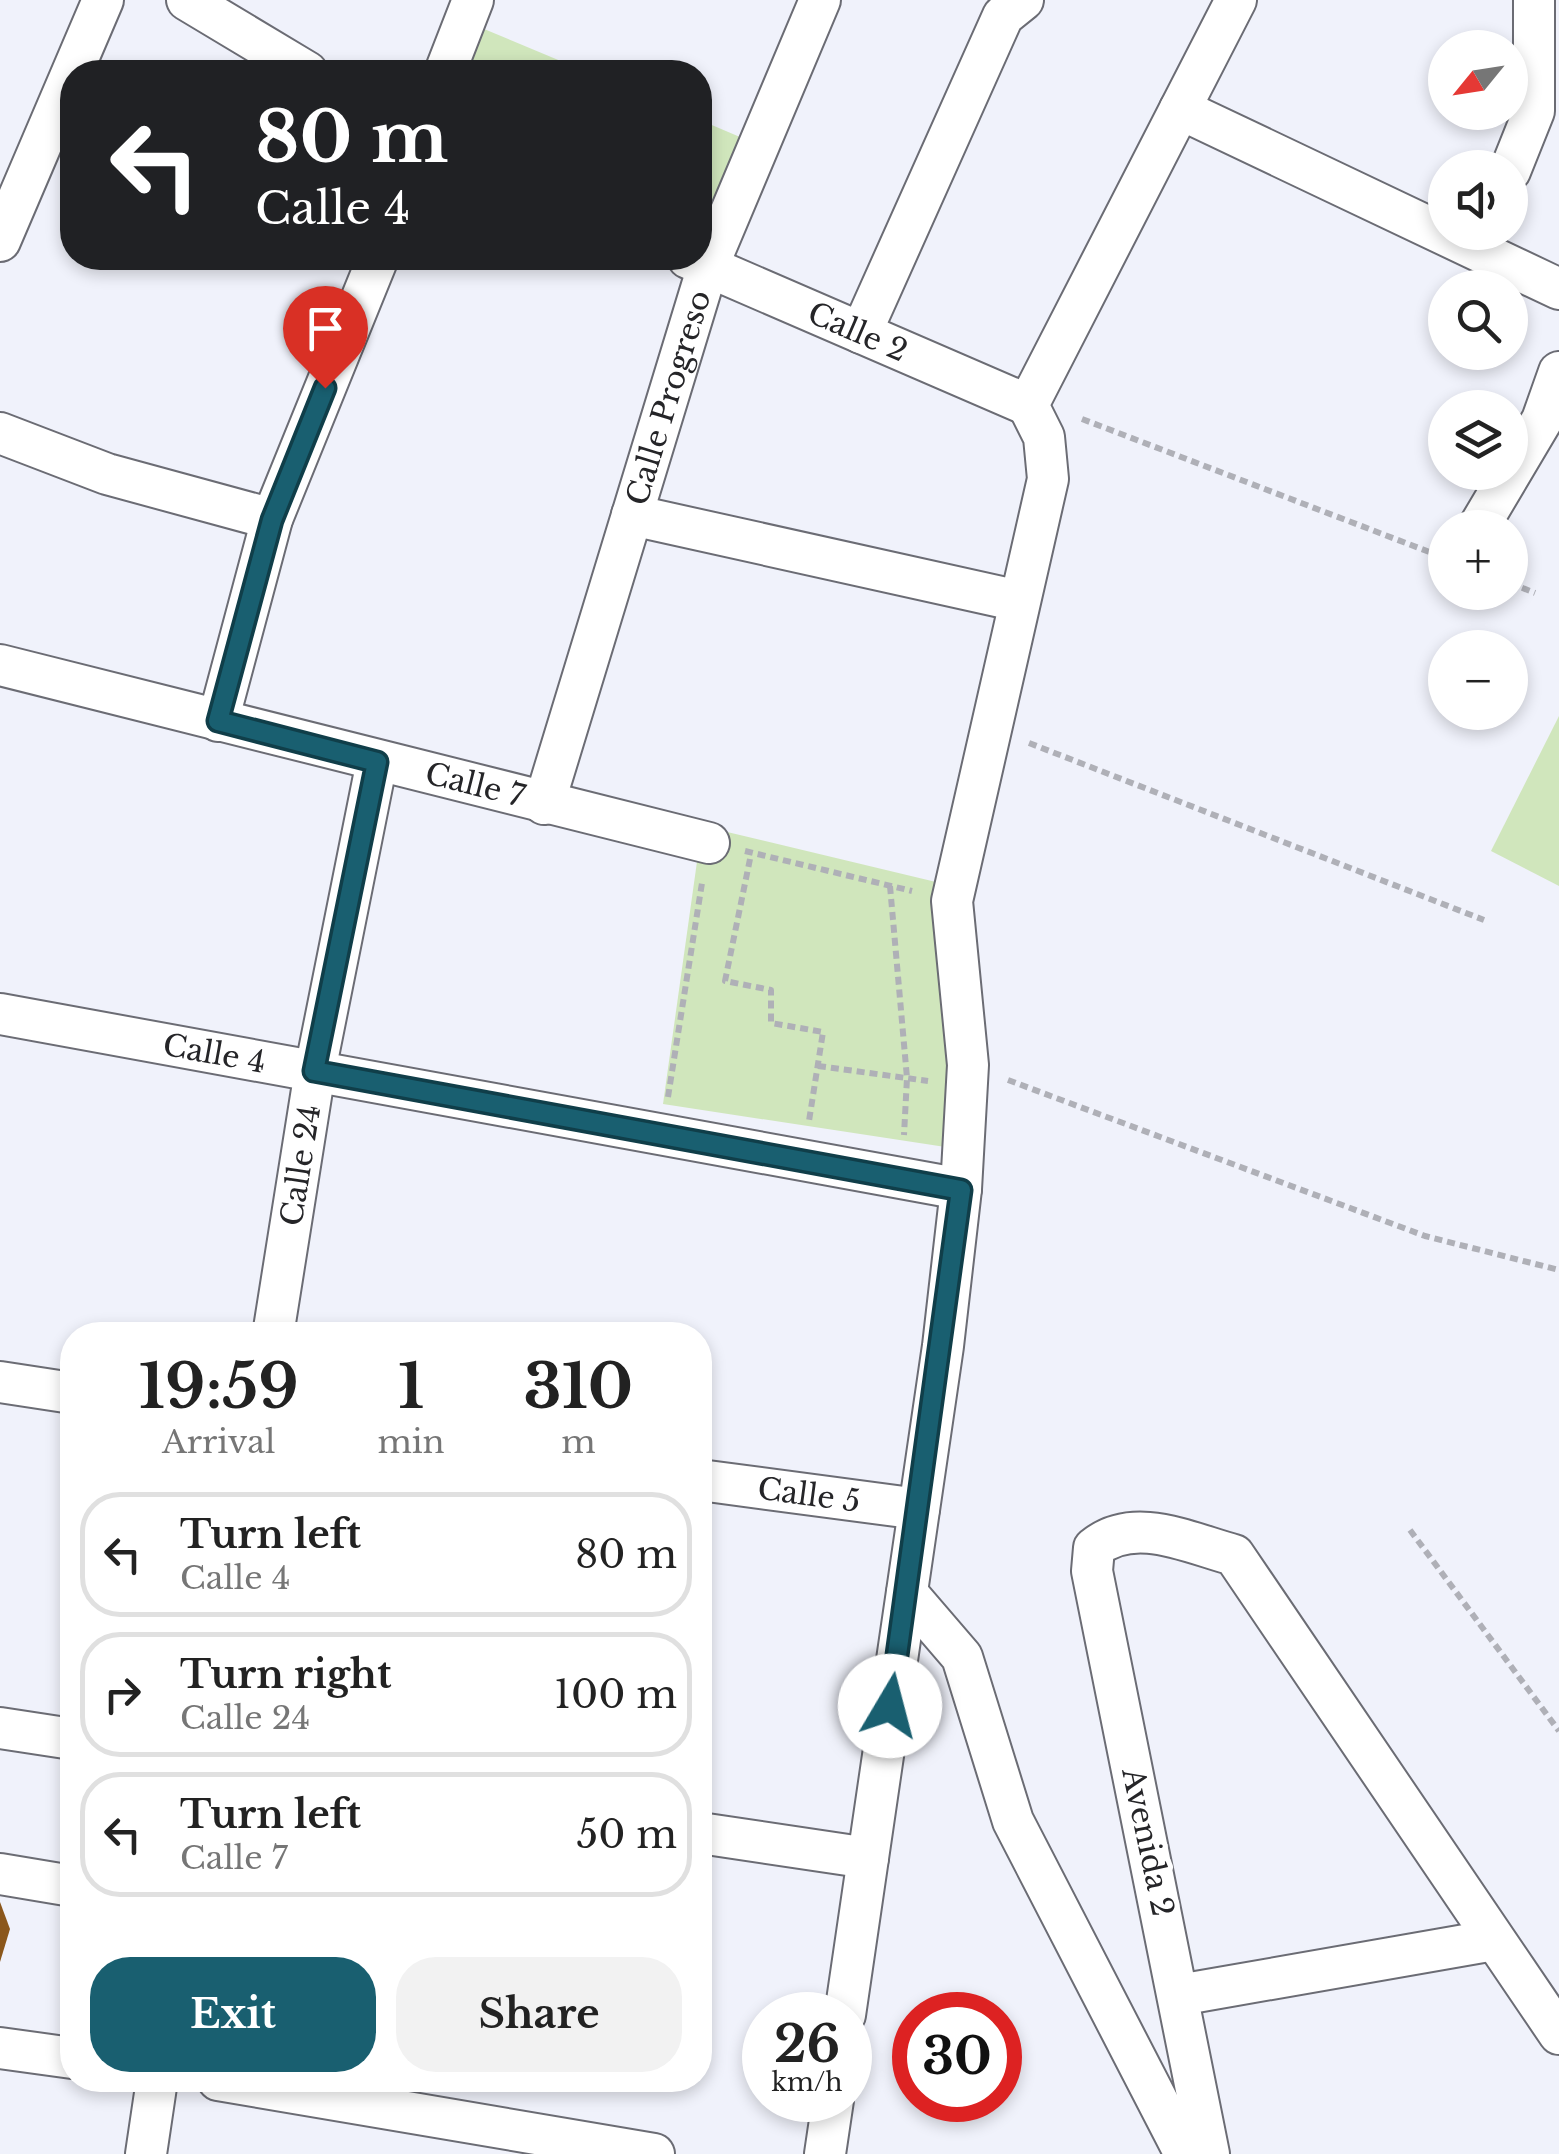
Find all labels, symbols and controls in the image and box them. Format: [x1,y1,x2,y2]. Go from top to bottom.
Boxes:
north arrow [1428,30,1528,130]
map controls [1428,30,1528,730]
text: 80 m [255,94,448,181]
icon: left [90,100,220,230]
button: sound [1428,150,1528,250]
text: Calle 4 [255,180,410,236]
button: search [1428,270,1528,370]
pin [283,286,368,389]
street label: Calle Progreso [618,286,718,509]
street label: Calle 2 [803,294,913,369]
icon: arrive [298,301,353,356]
button: layers [1428,390,1528,490]
button: + [1428,510,1528,610]
button: − [1428,630,1528,730]
street label: Calle 7 [422,754,530,815]
street label: Calle 4 [160,1026,269,1081]
street label: Calle 24 [272,1102,328,1228]
text: 19:59 [139,1350,299,1424]
text: 1 [398,1350,424,1424]
text: 310 [523,1350,633,1424]
text: Arrival [162,1422,275,1462]
text: min [377,1422,445,1462]
text: m [561,1422,595,1462]
street label: Calle 5 [756,1469,863,1520]
text: Turn left [180,1511,361,1558]
icon: left [95,1527,150,1582]
text: 80 m [575,1531,677,1578]
text: Calle 4 [180,1558,290,1598]
text: Turn right [180,1651,391,1698]
position arrow [838,1654,942,1758]
icon: right [95,1667,150,1722]
text: 100 m [554,1671,677,1718]
text: Calle 24 [180,1698,310,1738]
street label: Avenida 2 [1114,1763,1182,1920]
text: Turn left [180,1791,361,1838]
icon: left [95,1807,150,1862]
text: 50 m [577,1811,677,1858]
text: Calle 7 [180,1838,288,1878]
button: Exit [90,1957,376,2072]
button: Share [396,1957,682,2072]
speed limit sign: 30 [892,1992,1022,2122]
text: 26 [774,2013,840,2076]
text: km/h [772,2067,842,2098]

